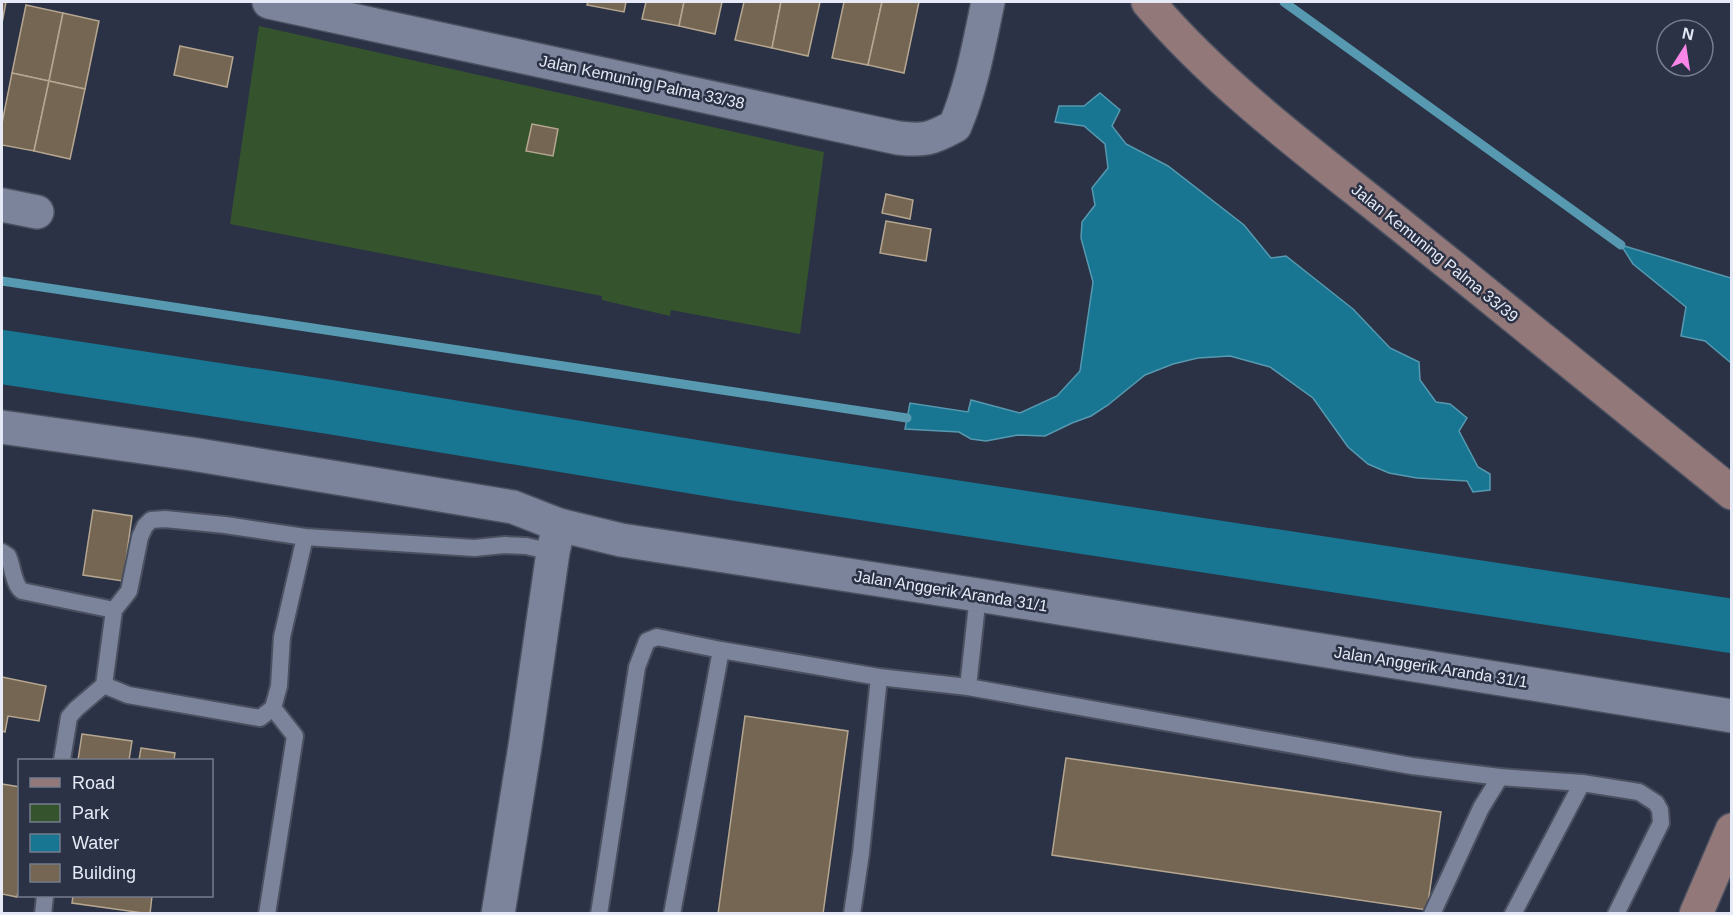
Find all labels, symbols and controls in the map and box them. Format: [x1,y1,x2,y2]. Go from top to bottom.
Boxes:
north arrow [1655,18,1715,78]
text: N [1681,24,1695,43]
street label: Jalan Kemuning Palma 33/38 [538,52,746,112]
street label: Jalan Kemuning Palma 33/39 [1348,181,1522,325]
street label: Jalan Anggerik Aranda 31/1 [853,567,1049,615]
street label: Jalan Anggerik Aranda 31/1 [1333,643,1529,691]
legend [18,759,213,897]
text: Road [72,773,115,793]
text: Park [72,803,110,823]
text: Water [72,833,119,853]
text: Building [72,863,136,883]

